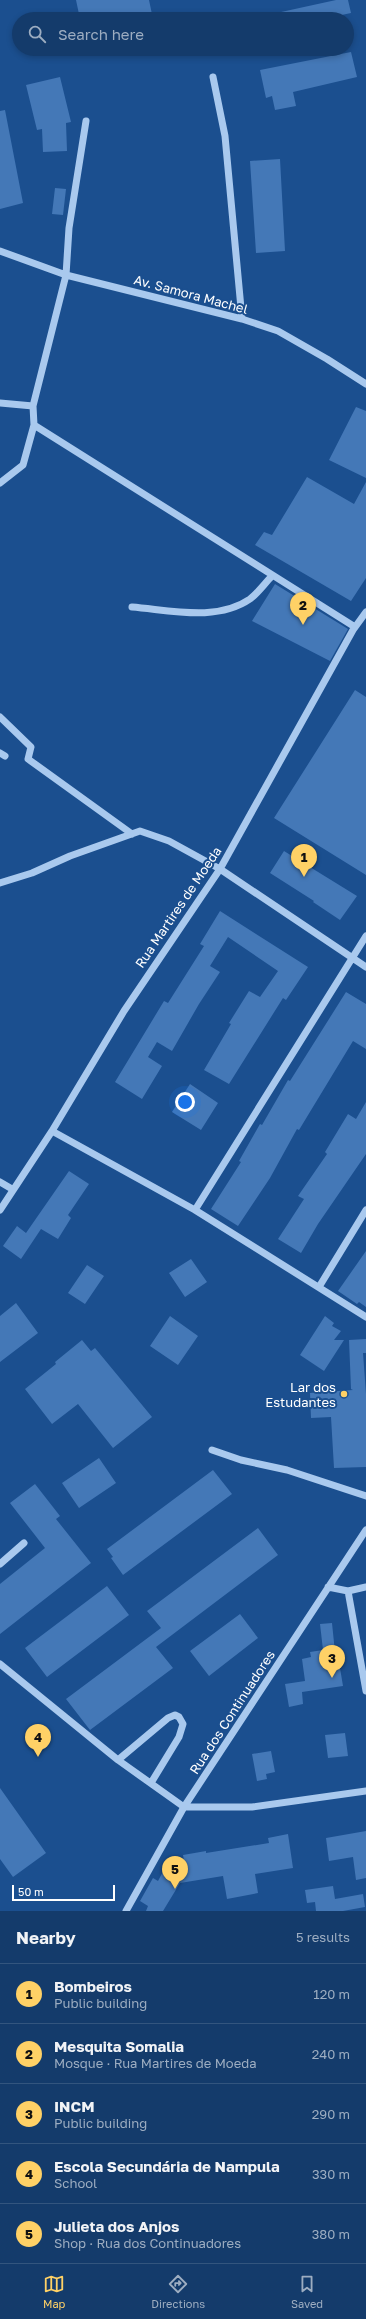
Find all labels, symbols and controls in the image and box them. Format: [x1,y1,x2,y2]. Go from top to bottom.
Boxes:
search box [12,12,354,56]
icon: search [26,23,48,45]
text: Search here [58,25,144,43]
street label: Av. Samora Machel [132,271,250,317]
pin: 2 [290,592,316,625]
street label: Rua Martires de Moeda [131,843,225,971]
pin: 1 [291,844,317,877]
your location [175,1092,195,1112]
place label: Lar dos Estudantes [265,1379,336,1410]
marker: Lar dos Estudantes [339,1389,349,1399]
pin: 3 [319,1645,345,1678]
street label: Rua dos Continuadores [186,1647,278,1777]
pin: 4 [25,1724,51,1757]
pin: 5 [162,1856,188,1889]
scale bar [12,1883,115,1902]
text: 50 m [18,1885,44,1898]
text: Nearby [16,1927,76,1948]
text: 5 results [296,1929,350,1945]
text: Bombeiros [54,1977,132,1995]
text: 1 [26,1986,32,2002]
text: 120 m [313,1986,350,2002]
text: Public building [54,1995,147,2011]
text: Mesquita Somalia [54,2037,184,2055]
text: 2 [25,2046,33,2062]
text: 240 m [312,2046,350,2062]
text: Mosque · Rua Martires de Moeda [54,2055,257,2071]
text: INCM [54,2097,95,2115]
text: 3 [25,2106,33,2122]
text: 290 m [312,2106,350,2122]
text: Public building [54,2115,147,2131]
text: Escola Secundária de Nampula [54,2157,280,2175]
text: 4 [25,2166,33,2182]
text: 330 m [312,2166,350,2182]
text: School [54,2175,97,2191]
text: Julieta dos Anjos [54,2217,179,2235]
text: 5 [25,2226,33,2242]
text: 380 m [312,2226,350,2242]
text: Shop · Rua dos Continuadores [54,2235,241,2251]
tab: Map [43,2273,65,2310]
tab: Directions [151,2273,205,2310]
tab: Saved [291,2273,323,2310]

